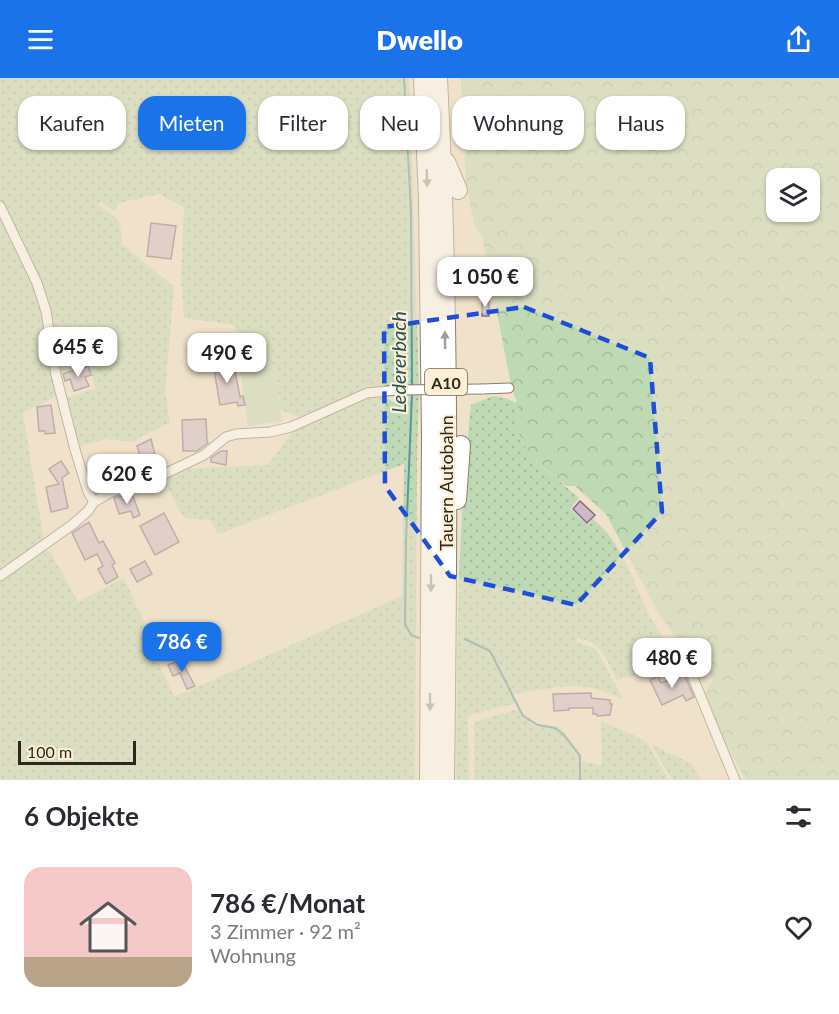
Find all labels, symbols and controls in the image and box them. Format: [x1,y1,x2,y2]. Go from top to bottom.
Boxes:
icon: menu [24,23,57,56]
text: Dwello [376,23,463,56]
icon: share [782,23,815,56]
chip: Kaufen [18,96,126,150]
chip: Mieten [138,96,246,150]
chip: Filter [258,96,348,150]
chip: Neu [360,96,440,150]
chip: Wohnung [452,96,584,150]
chip: Haus [596,96,685,150]
map controls [766,168,820,222]
button: layers [766,168,820,222]
one-way arrow [423,169,432,188]
pin: 1 050 € [430,257,540,308]
text: 1 050 € [451,264,519,288]
water label: Ledererbach [386,311,410,413]
pin: 645 € [36,327,120,378]
one-way arrow [440,331,450,350]
pin: 490 € [185,333,269,384]
text: 645 € [52,334,104,358]
text: 490 € [201,340,253,364]
road number: A10 [425,369,467,395]
street label: Tauern Autobahn [435,415,457,551]
pin: 620 € [85,454,169,505]
text: 620 € [101,461,153,485]
one-way arrow [426,574,436,593]
pin: 786 € [140,622,224,673]
text: 786 € [156,629,208,653]
pin: 480 € [630,638,714,689]
text: 480 € [646,645,698,669]
one-way arrow [425,692,435,711]
scale bar [18,738,136,766]
text: 100 m [27,742,72,761]
text: 6 Objekte [24,800,139,832]
icon: filters [782,800,815,833]
text: 786 €/Monat [210,887,365,919]
icon: home [72,891,144,963]
icon: heart [782,911,815,944]
text: 3 Zimmer · 92 m² [210,919,361,943]
text: Wohnung [210,943,296,967]

